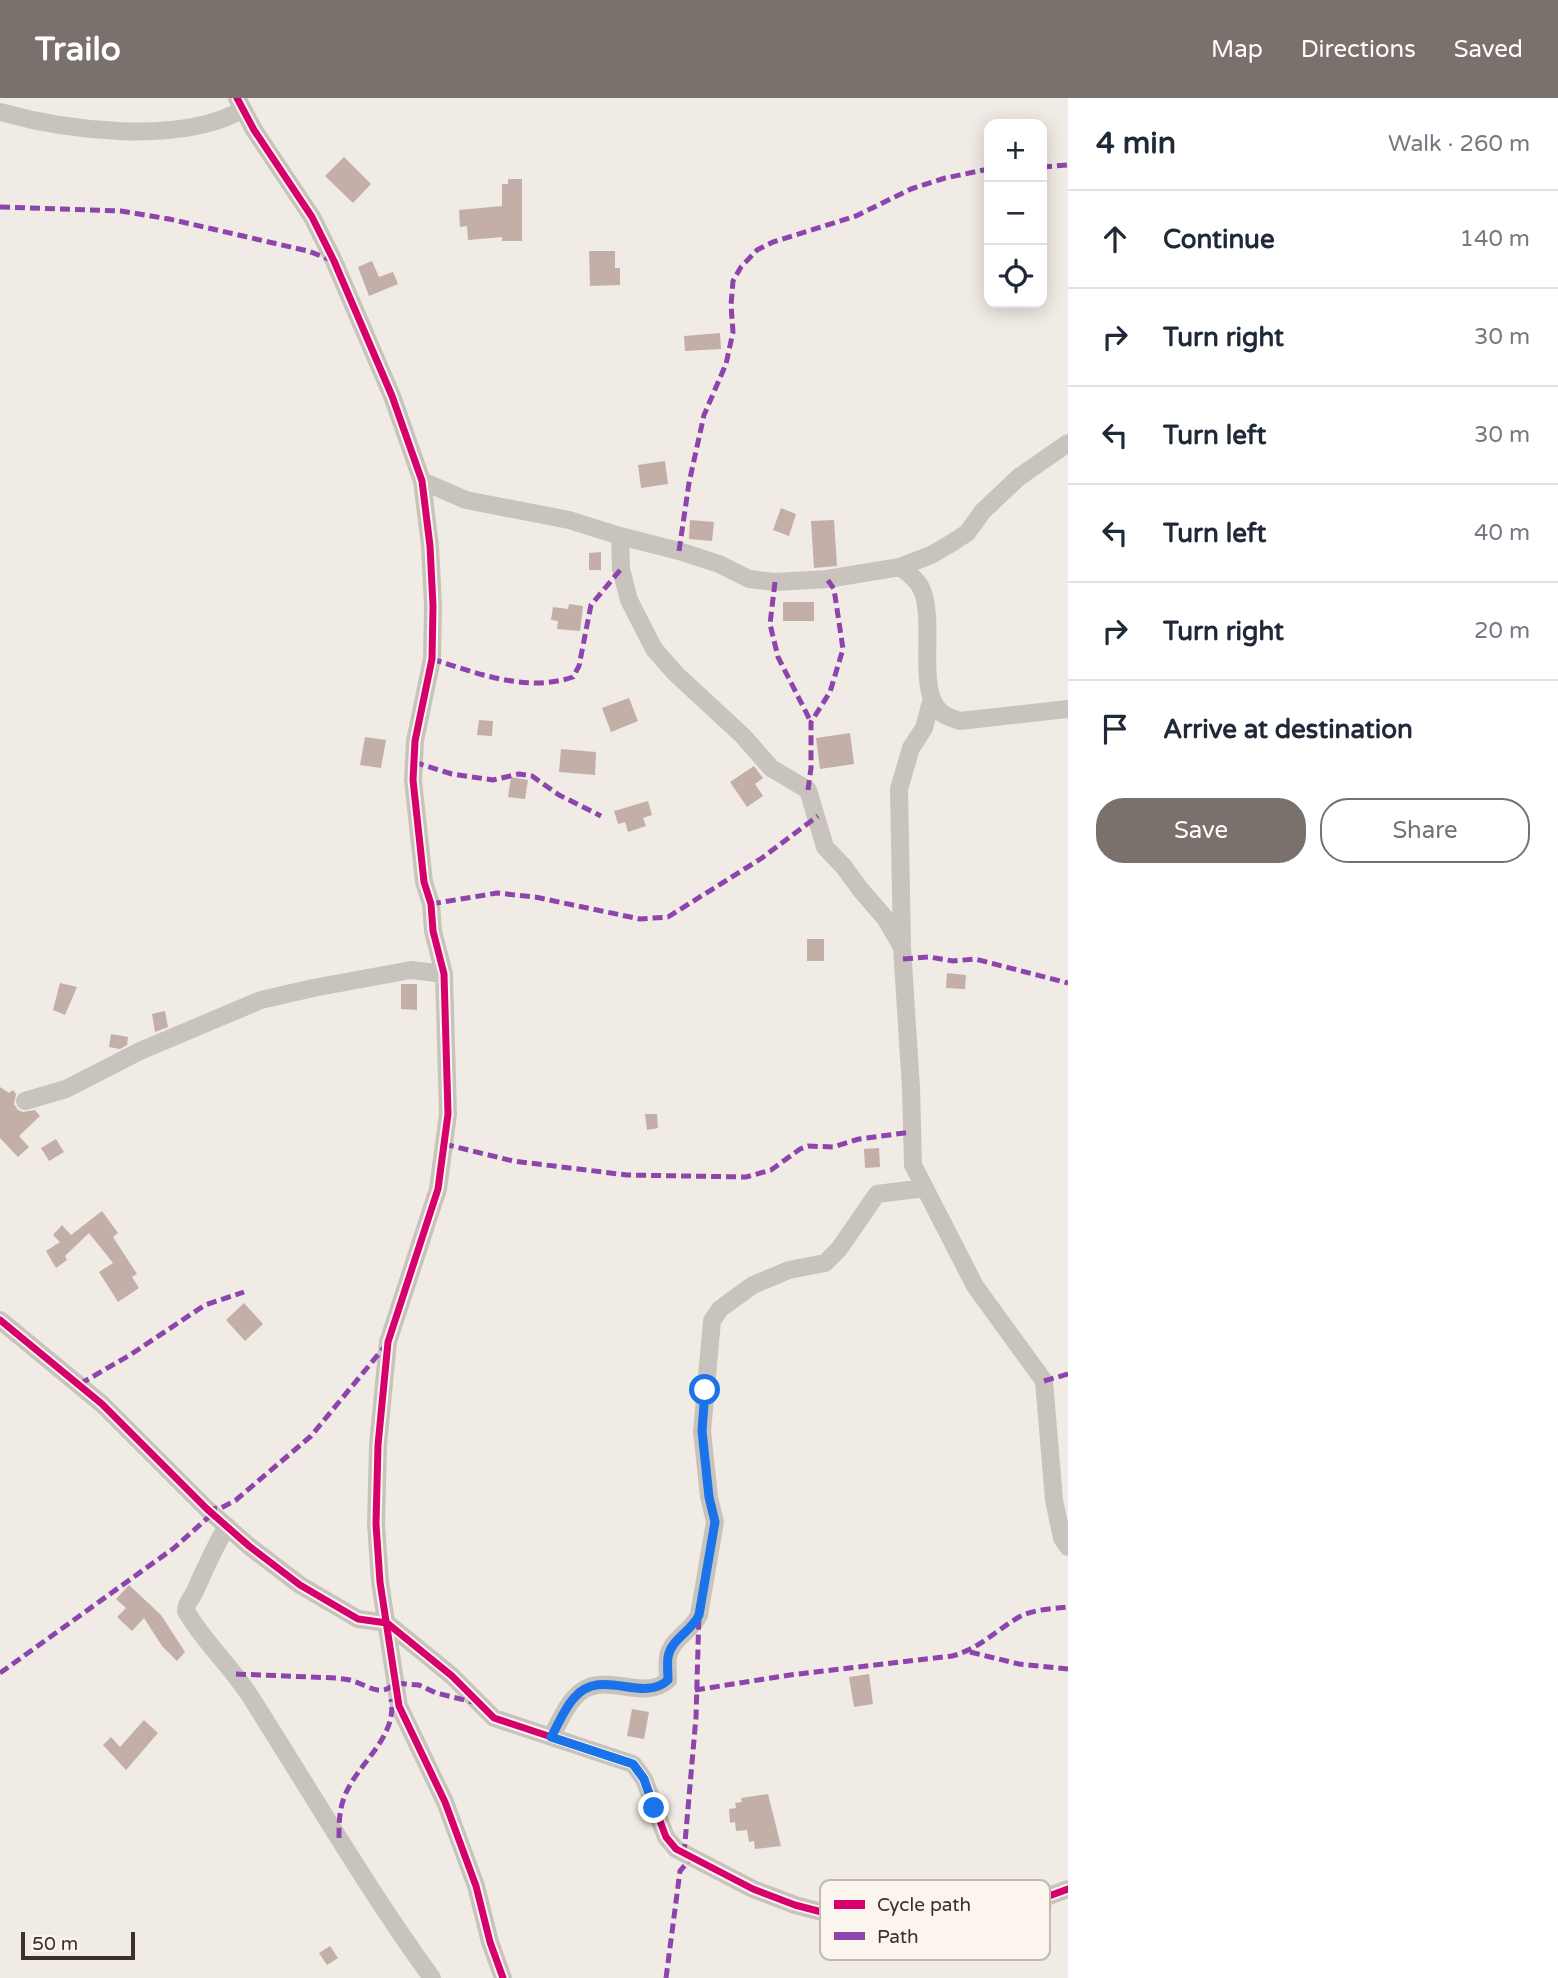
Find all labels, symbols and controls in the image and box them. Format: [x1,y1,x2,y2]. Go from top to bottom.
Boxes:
text: Trailo [35,30,121,69]
text: Map [1211,35,1263,64]
text: Directions [1301,35,1416,64]
text: Saved [1454,35,1523,64]
map controls [984,119,1047,308]
button: + [984,119,1047,182]
text: 4 min [1096,125,1176,162]
text: Walk · 260 m [1388,130,1530,158]
button: − [984,182,1047,245]
icon: ahead [1096,220,1134,258]
text: Continue [1163,224,1275,255]
text: 140 m [1460,225,1530,253]
button: locate [984,245,1047,308]
icon: right [1096,318,1134,356]
text: Turn right [1163,322,1284,353]
text: 30 m [1474,323,1530,351]
icon: left [1096,416,1134,454]
text: Turn left [1163,420,1266,451]
text: 30 m [1474,421,1530,449]
icon: left [1096,514,1134,552]
text: Turn left [1163,518,1266,549]
text: 40 m [1474,519,1530,547]
icon: right [1096,612,1134,650]
text: Turn right [1163,616,1284,647]
text: 20 m [1474,617,1530,645]
icon: arrive [1096,710,1134,748]
text: Arrive at destination [1163,714,1413,745]
button: Save [1096,798,1306,863]
button: Share [1320,798,1530,863]
route start [689,1374,720,1405]
route end [638,1792,669,1823]
legend [820,1880,1050,1960]
text: Cycle path [877,1894,971,1916]
text: Path [877,1926,919,1948]
scale bar [21,1929,135,1961]
text: 50 m [32,1933,78,1955]

